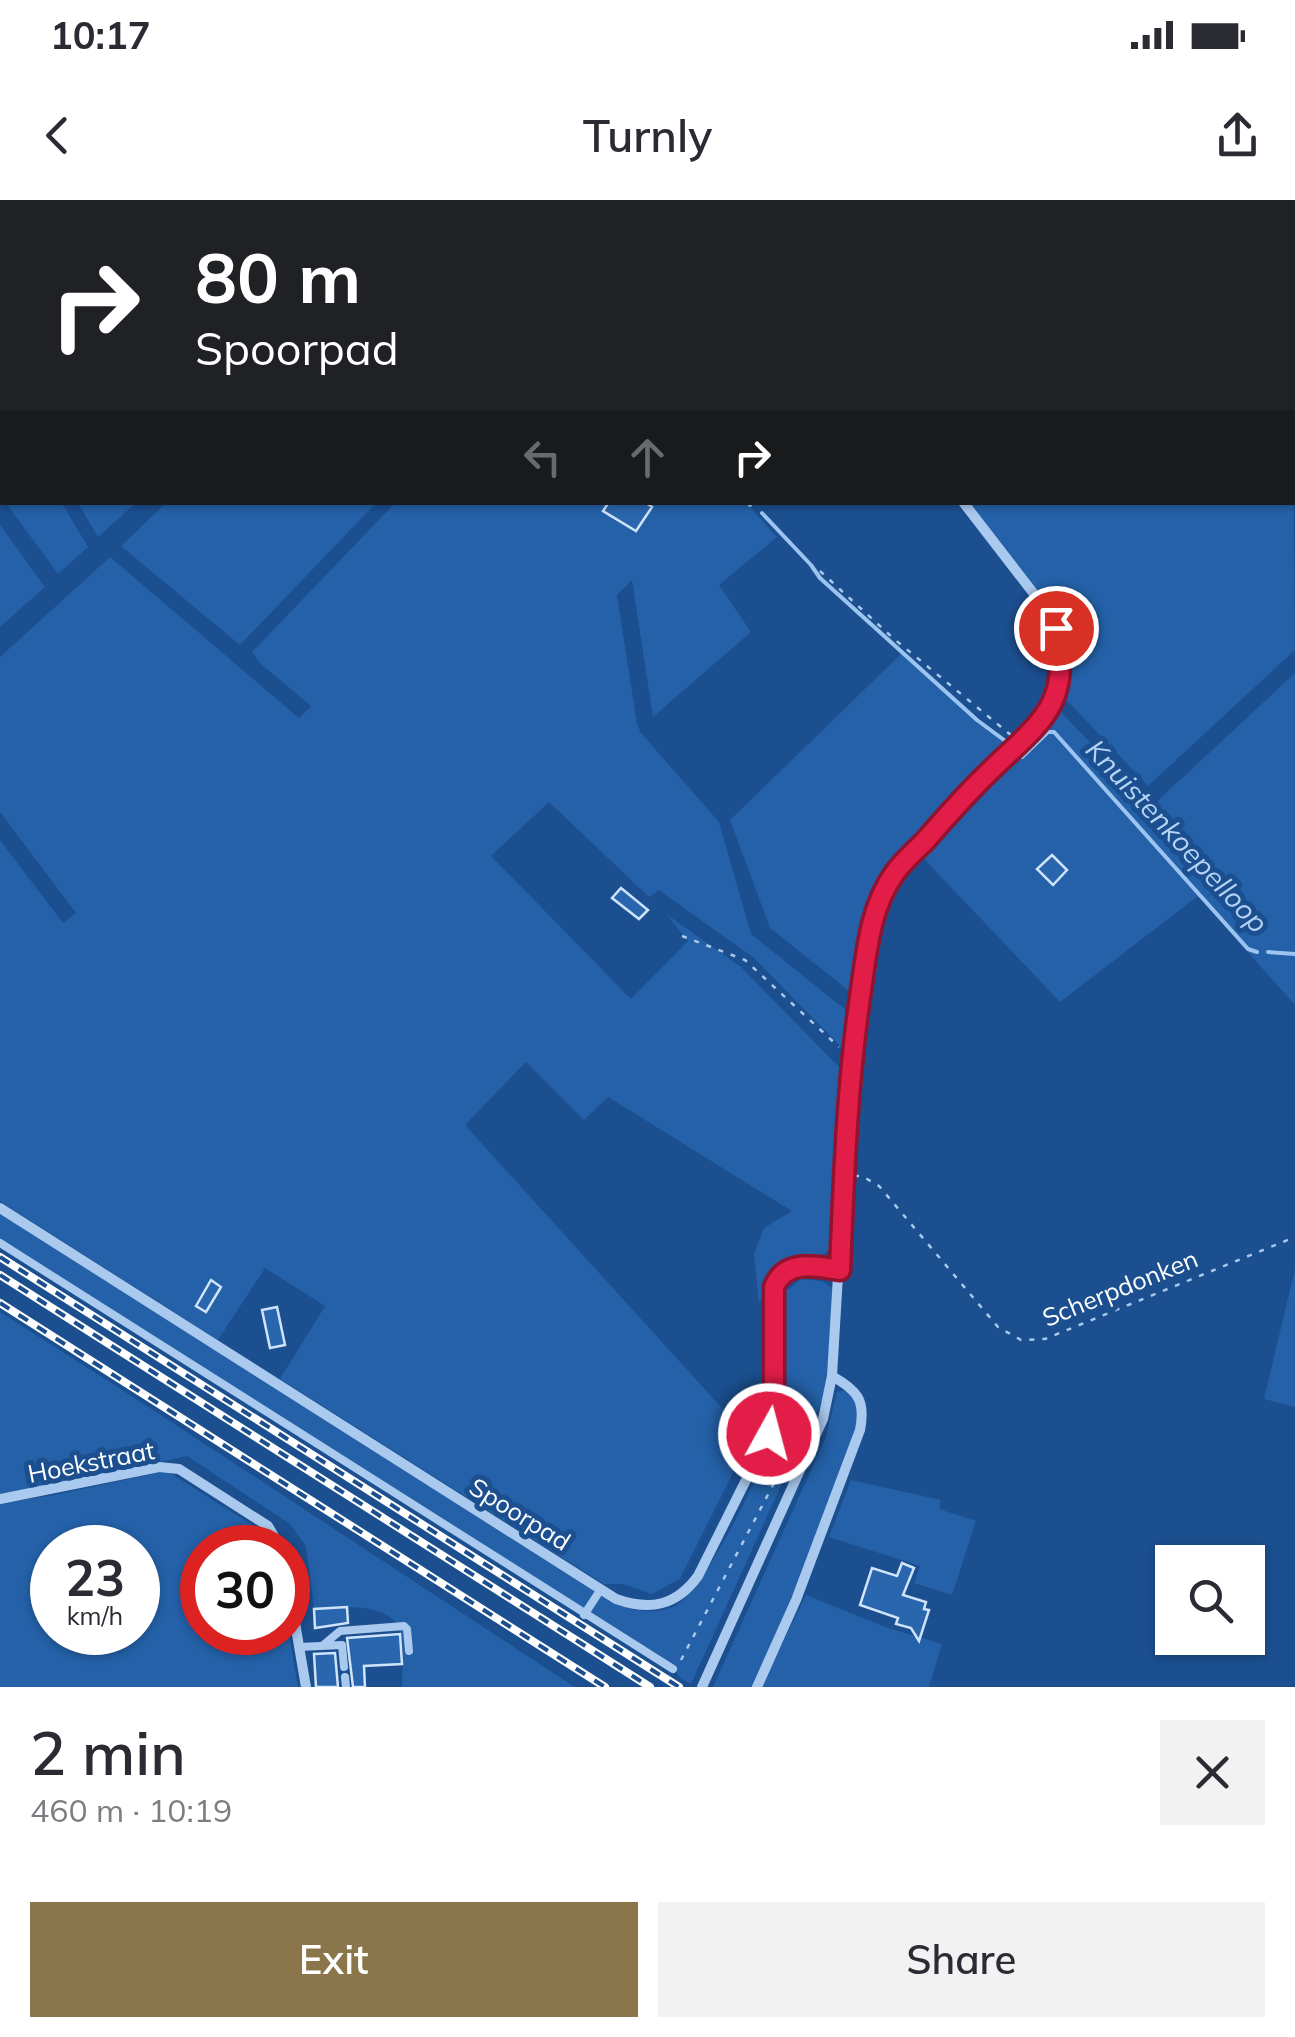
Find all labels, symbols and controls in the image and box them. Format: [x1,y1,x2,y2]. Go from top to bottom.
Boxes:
text: 10:17 [50,11,151,59]
text: Turnly [583,107,712,163]
icon: back [30,108,85,163]
icon: share [1210,108,1265,163]
text: 80 m [195,233,361,321]
icon: right [30,240,160,370]
text: Spoorpad [195,320,399,376]
icon: left [515,430,570,485]
icon: ahead [620,430,675,485]
icon: right [725,430,780,485]
pin [1014,586,1099,671]
icon: arrive [1029,601,1084,656]
water label: Knuistenkoepelloop [1079,732,1276,940]
street label: Scherpdonken [1038,1242,1202,1333]
position arrow [717,1382,821,1486]
street label: Hoekstraat [25,1434,157,1489]
street label: Spoorpad [464,1470,576,1557]
speed limit sign: 30 [180,1525,310,1655]
map controls [1155,1545,1265,1655]
button: search [1155,1545,1265,1655]
text: 23 [65,1546,125,1609]
text: km/h [67,1600,123,1631]
text: 2 min [30,1715,186,1790]
button: close [1160,1720,1265,1825]
text: 460 m · 10:19 [30,1790,232,1830]
button: Exit [30,1902,638,2017]
button: Share [658,1902,1265,2017]

